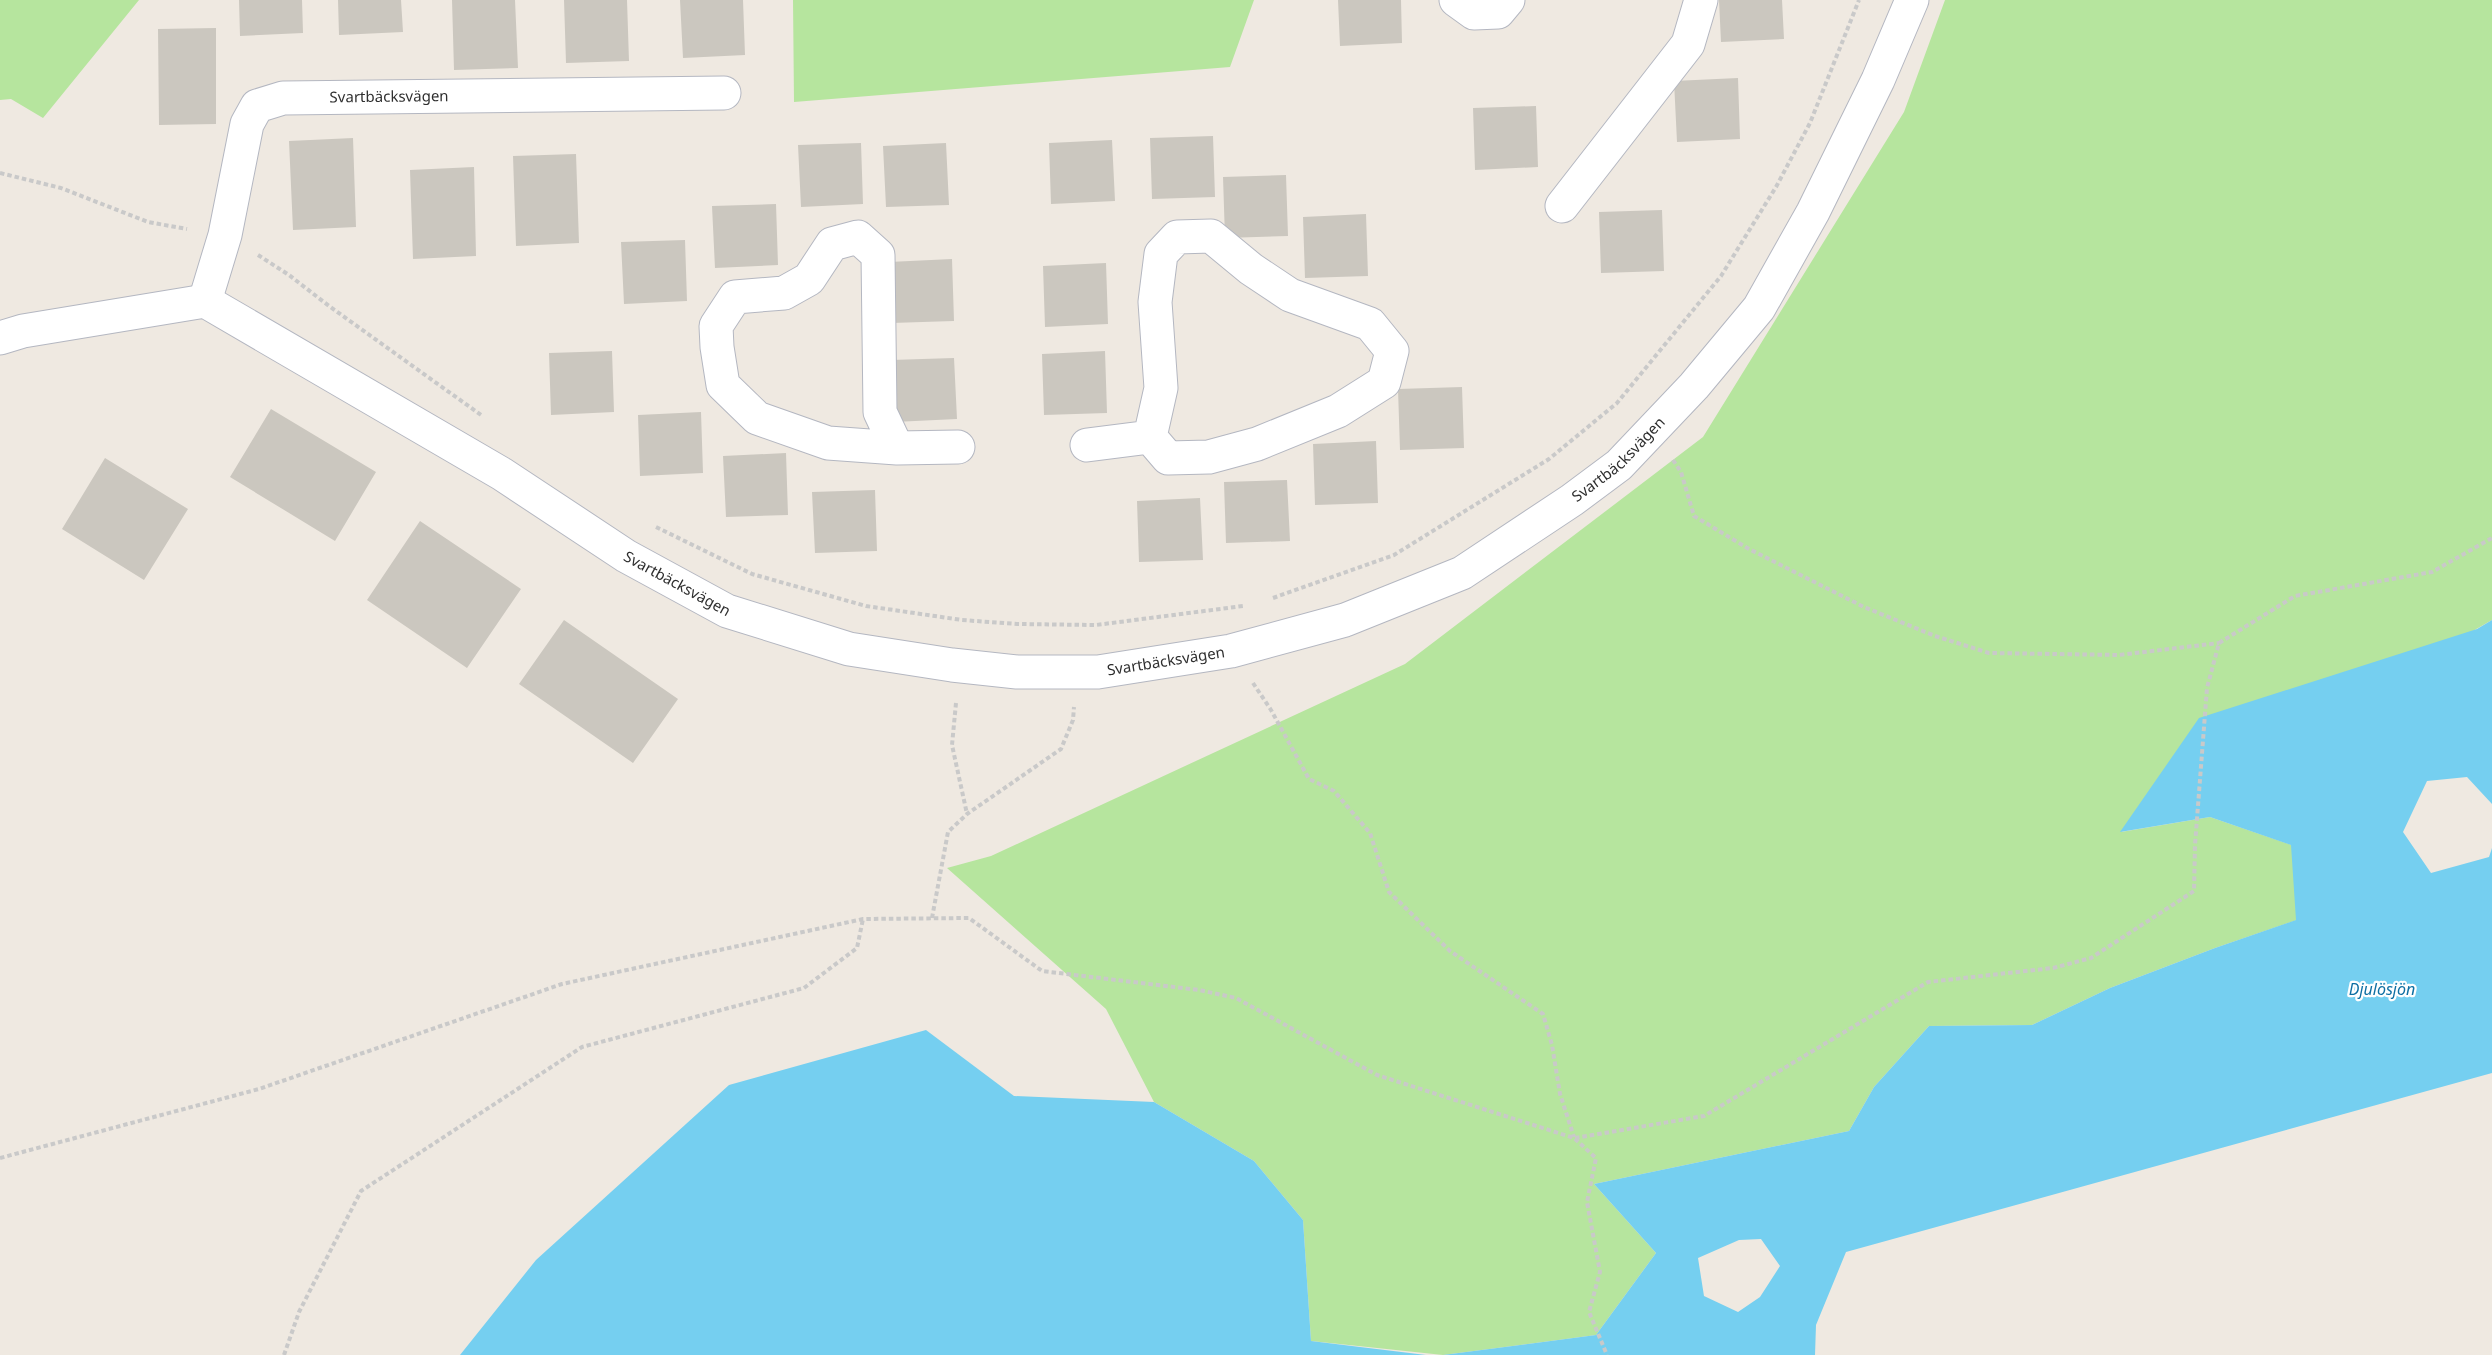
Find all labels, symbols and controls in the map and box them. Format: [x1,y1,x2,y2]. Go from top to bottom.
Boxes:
street label: Svartbäcksvägen [329,85,449,106]
street label: Svartbäcksvägen [1567,412,1669,506]
street label: Svartbäcksvägen [620,546,735,620]
street label: Svartbäcksvägen [1105,641,1226,679]
water label: Djulösjön [2349,978,2415,1000]

